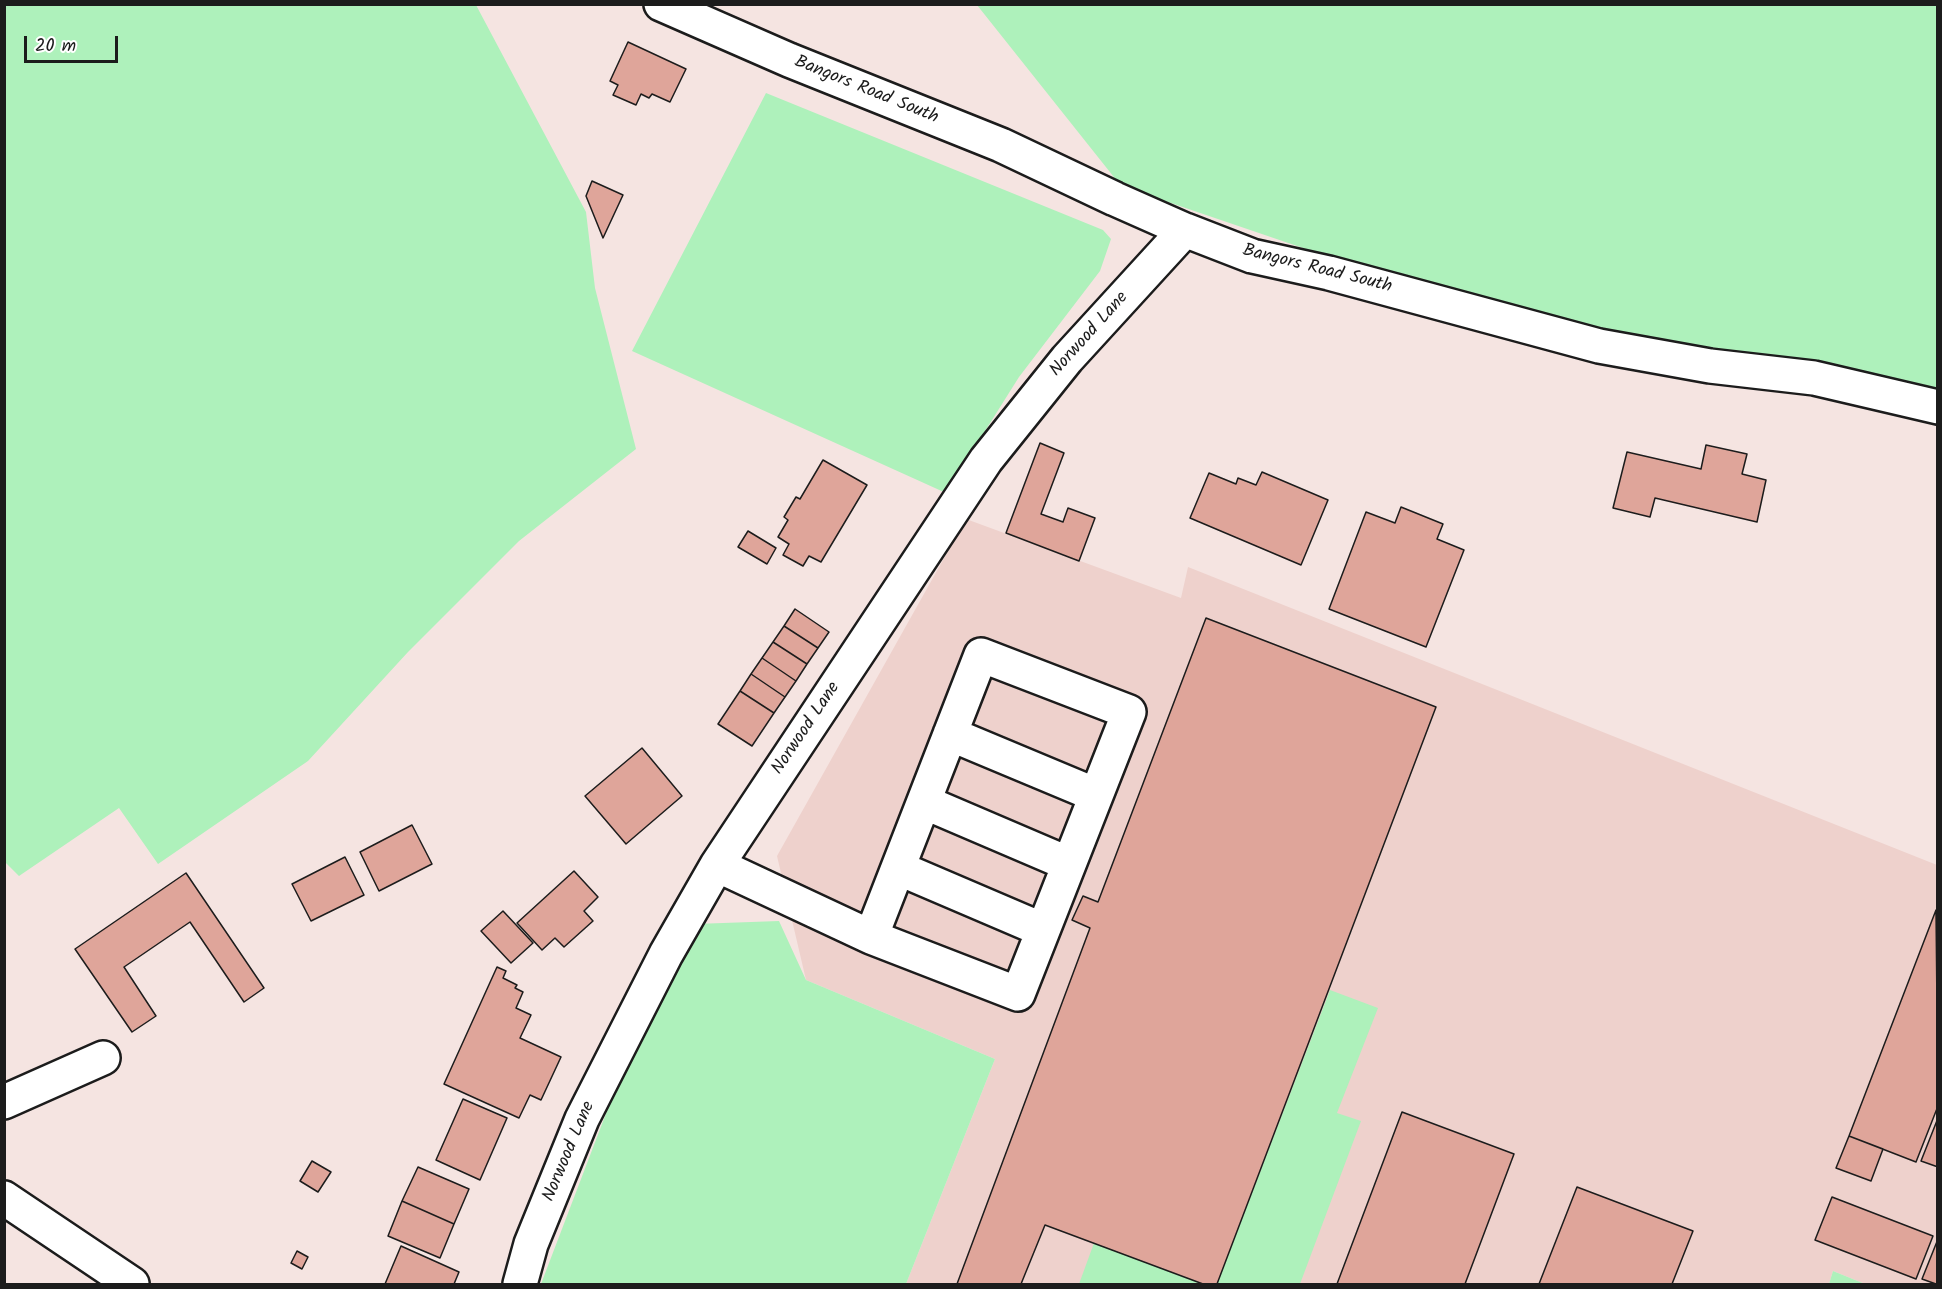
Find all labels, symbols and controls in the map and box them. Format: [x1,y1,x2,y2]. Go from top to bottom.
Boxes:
scale bar [27,24,122,62]
text: 20 m [35,32,76,61]
street label: Bangors Road South [791,52,941,130]
street label: Bangors Road South [1240,241,1394,299]
street label: Norwood Lane [1046,288,1134,382]
street label: Norwood Lane [768,679,846,779]
street label: Norwood Lane [539,1099,601,1205]

